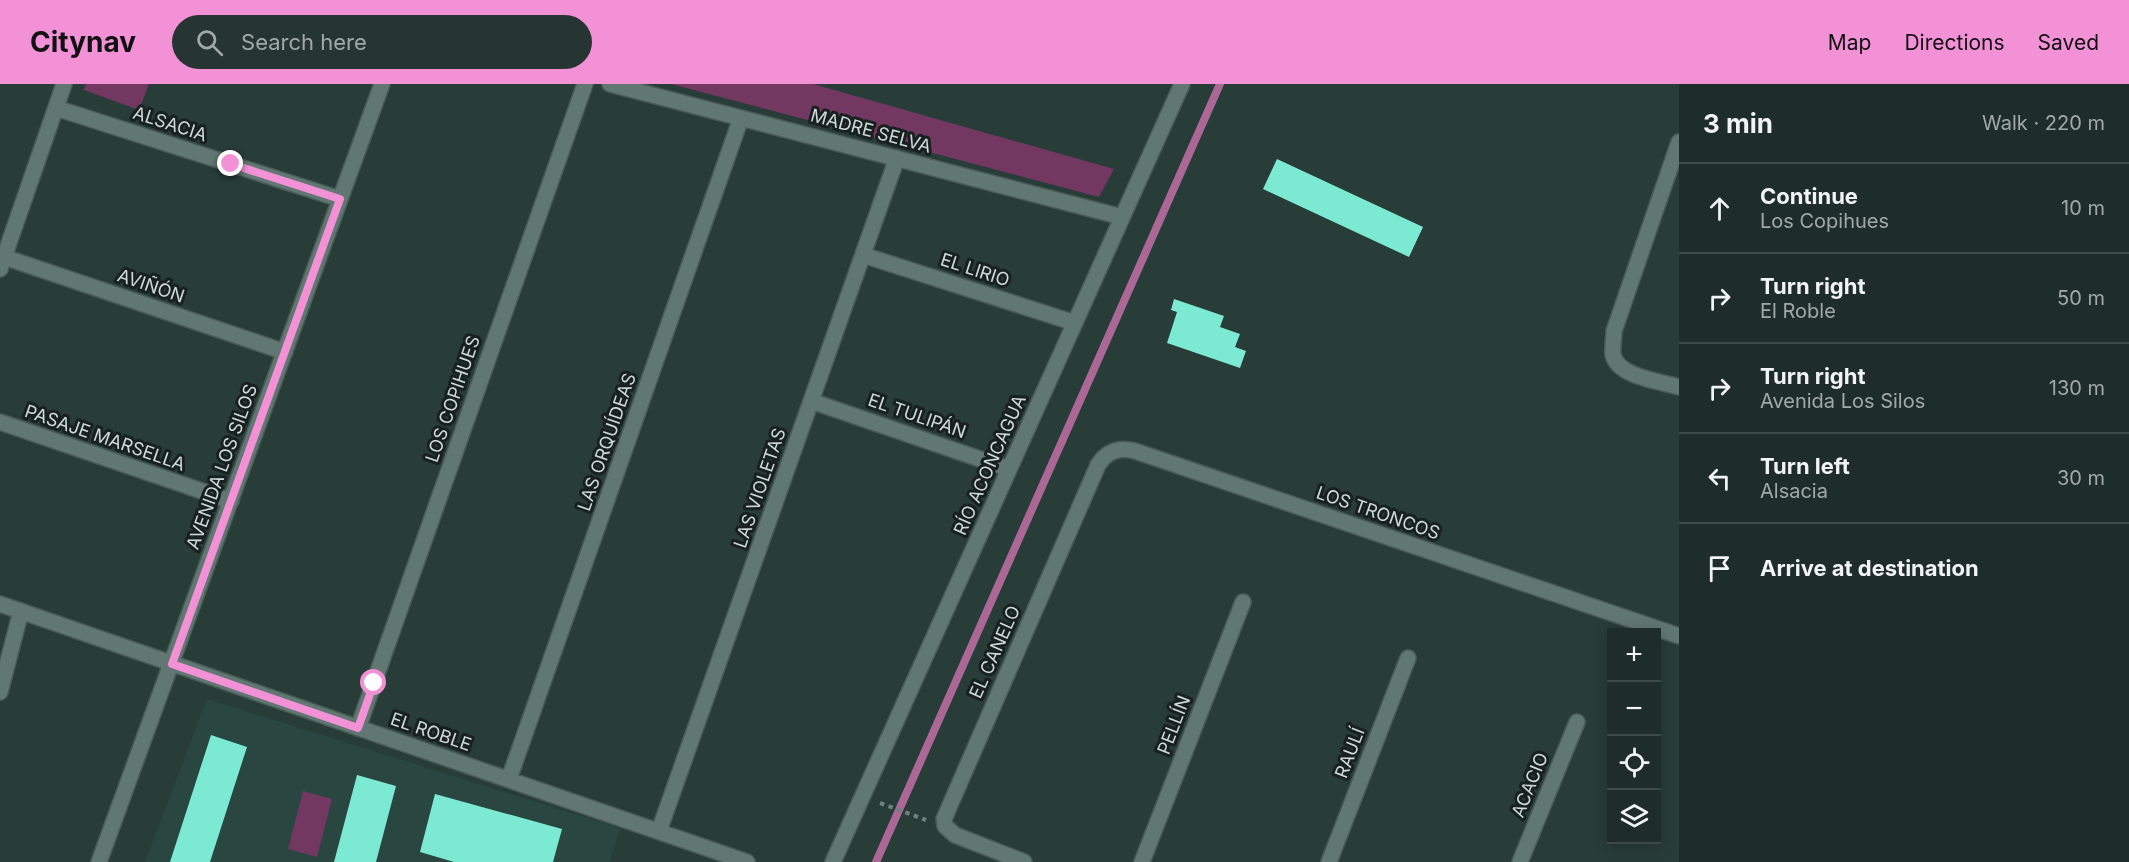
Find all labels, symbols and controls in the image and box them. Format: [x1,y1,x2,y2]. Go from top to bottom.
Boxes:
search box [172,15,592,69]
text: Citynav [30,25,136,59]
icon: search [193,26,226,59]
text: Search here [241,29,367,55]
text: Map [1828,30,1871,55]
text: Directions [1904,30,2005,55]
text: Saved [2038,30,2099,55]
street label: ALSACIA [131,102,210,145]
street label: MADRE SELVA [808,104,934,157]
text: 3 min [1703,108,1773,139]
text: Walk · 220 m [1982,111,2105,135]
route end [217,150,243,176]
text: Continue [1760,183,1858,209]
icon: ahead [1703,192,1736,225]
text: 10 m [2061,196,2105,220]
text: Los Copihues [1760,209,1889,233]
street label: EL LIRIO [938,249,1012,291]
street label: AVIÑÓN [115,263,188,307]
text: Turn right [1760,273,1866,299]
icon: right [1703,282,1736,315]
text: 50 m [2057,286,2105,310]
text: El Roble [1760,299,1836,323]
street label: LOS COPIHUES [421,333,484,465]
text: Turn right [1760,363,1866,389]
street label: LAS ORQUÍDEAS [572,370,640,513]
icon: right [1703,372,1736,405]
text: 130 m [2049,376,2105,400]
street label: AVENIDA LOS SILOS [182,381,261,552]
street label: EL TULIPÁN [865,388,969,442]
text: Avenida Los Silos [1760,389,1925,413]
street label: RÍO ACONCAGUA [948,391,1030,538]
street label: PASAJE MARSELLA [22,400,188,475]
street label: LAS VIOLETAS [729,425,790,550]
text: Turn left [1760,453,1850,479]
icon: left [1703,462,1736,495]
text: 30 m [2057,466,2105,490]
text: Alsacia [1760,479,1828,503]
street label: LOS TRONCOS [1314,482,1443,543]
icon: arrive [1703,552,1736,585]
text: Arrive at destination [1760,555,1979,581]
street label: EL CANELO [965,602,1024,701]
map controls [1607,628,1661,844]
button: + [1607,628,1661,682]
route start [360,669,386,695]
button: − [1607,682,1661,736]
street label: PELLÍN [1152,692,1194,757]
street label: EL ROBLE [388,708,474,755]
street label: RAULÍ [1329,724,1369,781]
button: locate [1607,736,1661,790]
street label: ACACIO [1507,749,1552,820]
button: layers [1607,790,1661,844]

